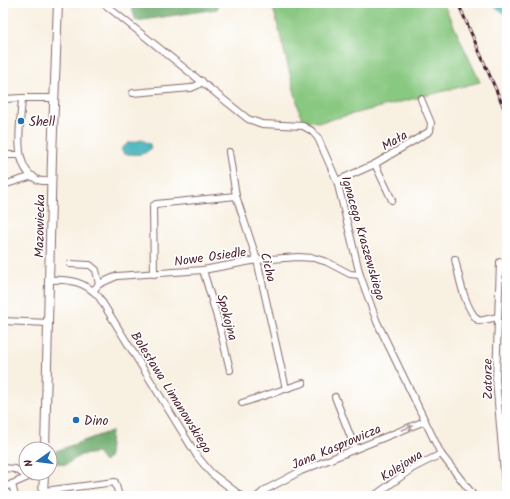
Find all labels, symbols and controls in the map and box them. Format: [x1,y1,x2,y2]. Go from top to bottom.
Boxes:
place label: Shell [29,112,55,133]
marker: Shell [16,116,26,126]
street label: Mała [378,125,412,157]
street label: Ignacego Kraszewskiego [335,174,390,303]
street label: Mazowiecka [29,194,52,258]
street label: Nowe Osiedle [173,242,248,273]
street label: Cicha [254,250,281,284]
street label: Spokojna [210,292,243,343]
street label: Bolesława Limanowskiego [125,328,217,458]
street label: Zatorze [478,358,499,400]
place label: Dino [84,411,108,432]
marker: Dino [71,415,81,425]
street label: Jana Kasprowicza [288,419,385,476]
one-way arrow [401,423,413,431]
north arrow [18,441,58,481]
street label: Kolejowa [376,445,427,488]
text: N [20,458,39,469]

